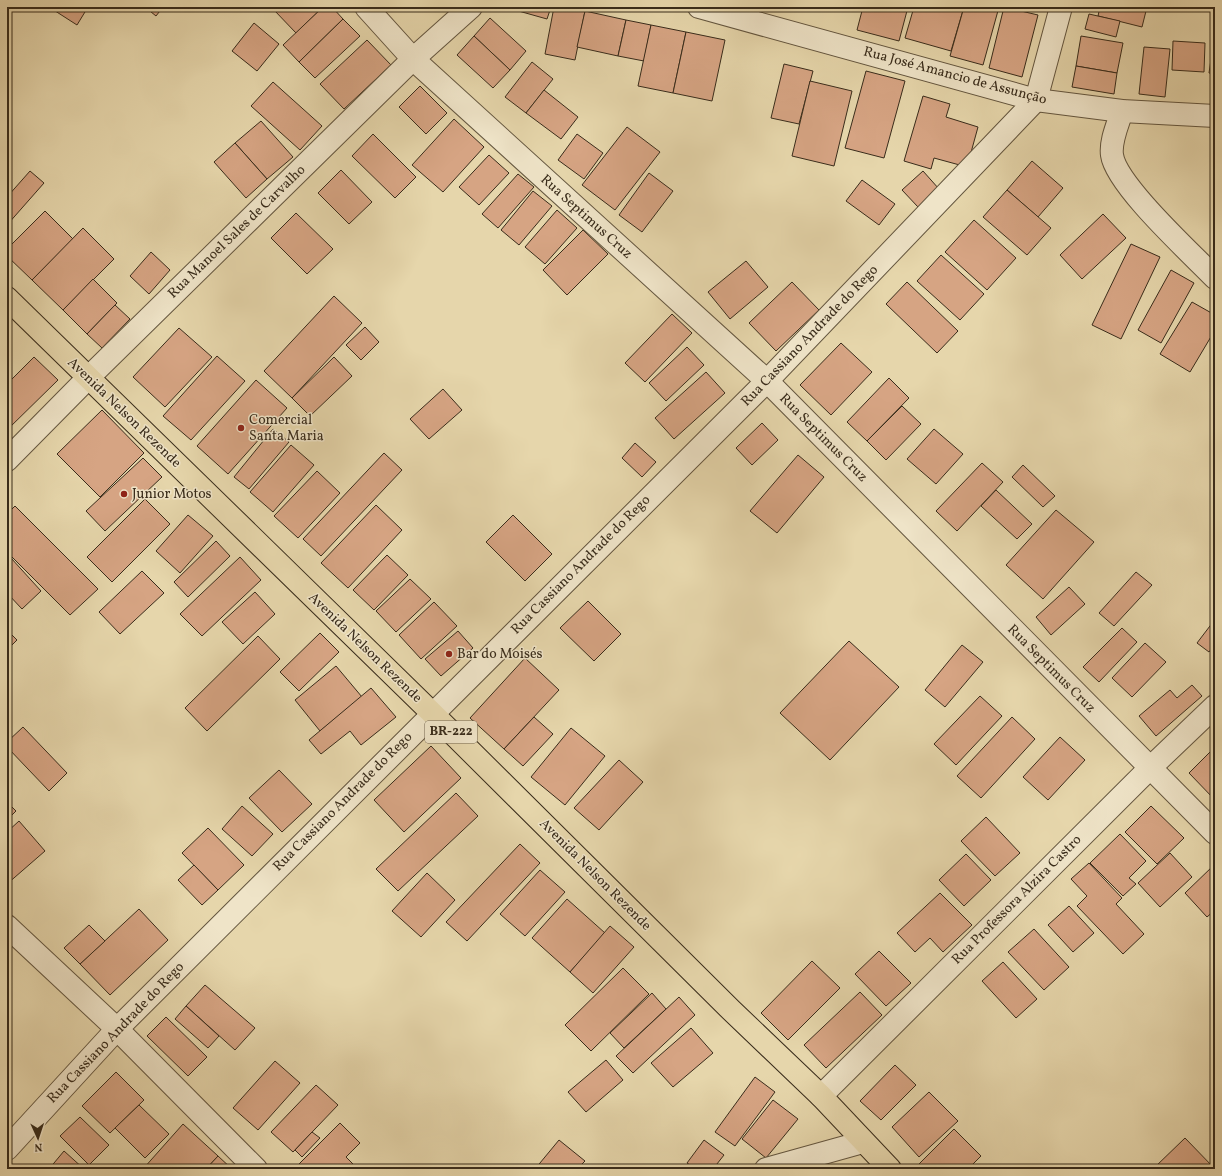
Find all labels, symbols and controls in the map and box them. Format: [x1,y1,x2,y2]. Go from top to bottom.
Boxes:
street label: Rua José Amancio de Assunção [861,42,1049,110]
street label: Rua Manoel Sales de Carvalho [164,161,310,303]
street label: Rua Septimus Cruz [536,171,636,263]
street label: Rua Cassiano Andrade do Rego [737,261,883,411]
street label: Avenida Nelson Rezende [63,354,185,473]
street label: Rua Septimus Cruz [775,390,871,486]
place label: Comercial Santa Maria [249,411,324,446]
marker: Comercial Santa Maria [236,423,246,433]
place label: Junior Motos [132,485,212,504]
marker: Junior Motos [119,489,129,499]
street label: Rua Cassiano Andrade do Rego [507,491,655,639]
street label: Avenida Nelson Rezende [304,589,426,708]
street label: Rua Septimus Cruz [1003,621,1099,717]
place label: Bar do Moisés [457,645,543,664]
marker: Bar do Moisés [444,649,454,659]
road number: BR-222 [425,721,477,743]
street label: Rua Cassiano Andrade do Rego [269,728,417,876]
street label: Avenida Nelson Rezende [535,815,656,936]
street label: Rua Professora Alzira Castro [948,831,1086,969]
street label: Rua Cassiano Andrade do Rego [43,958,189,1108]
north arrow [18,1118,58,1158]
text: N [34,1139,43,1154]

